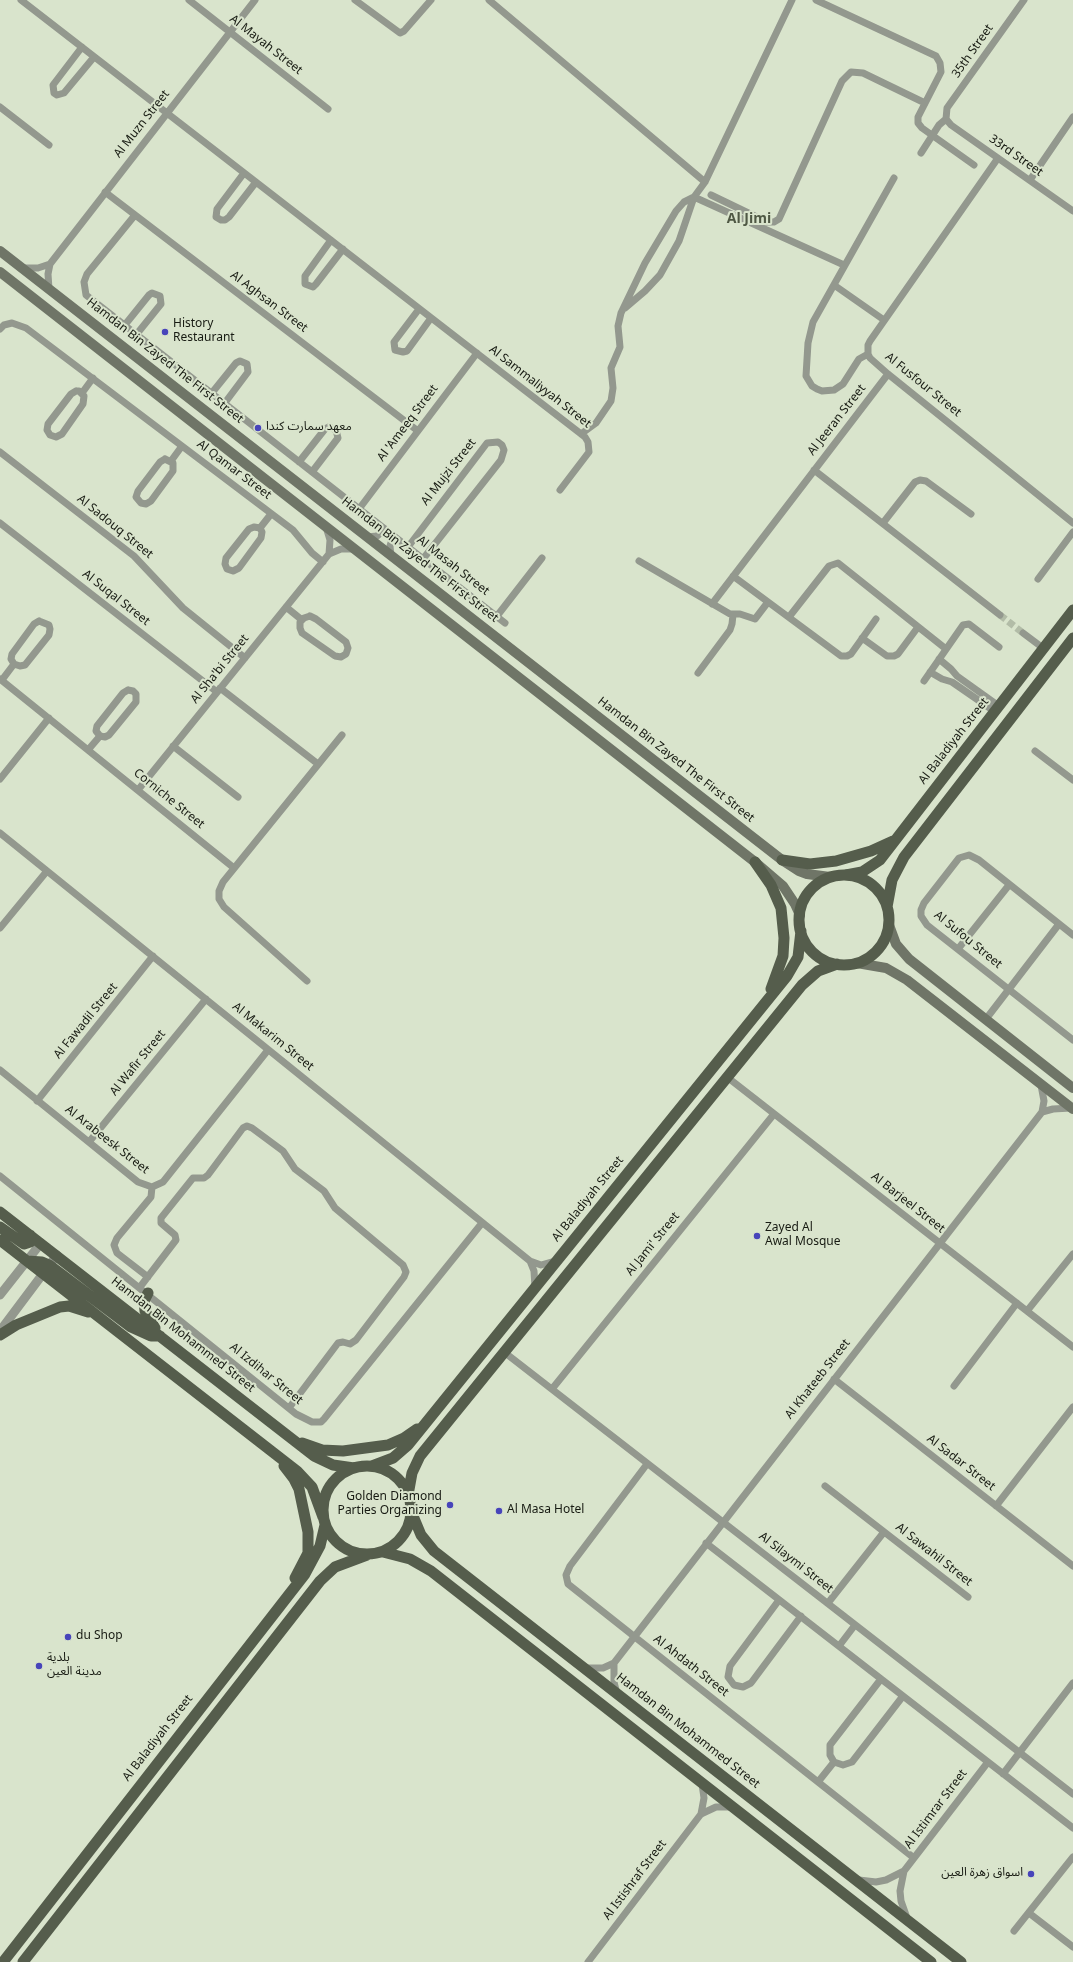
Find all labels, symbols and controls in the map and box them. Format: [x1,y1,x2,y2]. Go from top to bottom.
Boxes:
street label: Al Mayah Street [226,13,304,79]
street label: 35th Street [950,22,998,82]
street label: Al Muzn Street [112,88,174,162]
street label: 33rd Street [985,133,1045,181]
district label: Al Jimi [727,213,771,229]
street label: Al Aghsan Street [227,269,309,337]
street label: Hamdan Bin Zayed The First Street [83,296,245,428]
place label: History Restaurant [173,318,235,346]
marker: History Restaurant [160,327,170,337]
street label: Al Sammaliyyah Street [485,344,593,432]
street label: Al Fusfour Street [881,351,963,421]
street label: Al 'Ameeq Street [376,383,442,465]
street label: Al Jeeran Street [806,383,870,459]
place label: معهد سمارت كندا [266,421,352,435]
marker: معهد سمارت كندا [253,423,263,433]
street label: Al Mujzi Street [420,437,480,509]
street label: Al Qamar Street [193,438,273,504]
street label: Al Sadouq Street [73,493,155,563]
street label: Hamdan Bin Zayed The First Street [338,495,500,627]
street label: Al Masah Street [413,534,491,600]
street label: Al Suqal Street [78,568,152,630]
street label: Al Sha'bi Street [189,633,253,707]
street label: Hamdan Bin Zayed The First Street [594,695,756,827]
street label: Al Baladiyah Street [917,696,993,788]
street label: Corniche Street [130,767,206,833]
street label: Al Sufou Street [930,909,1004,973]
street label: Al Fawadil Street [52,981,122,1063]
street label: Al Makarim Street [228,1001,316,1075]
street label: Al Wafir Street [108,1028,170,1100]
street label: Al Arabeesk Street [61,1104,151,1178]
street label: Al Baladiyah Street [550,1154,628,1246]
street label: Al Barjeel Street [867,1171,947,1237]
street label: Al Jami' Street [624,1210,684,1280]
place label: Zayed Al Awal Mosque [765,1222,841,1250]
marker: Zayed Al Awal Mosque [752,1231,762,1241]
street label: Hamdan Bin Mohammed Street [107,1275,257,1397]
street label: Al Khateeb Street [783,1337,855,1423]
street label: Al Izdihar Street [226,1341,304,1409]
street label: Al Sadar Street [923,1433,997,1495]
place label: Golden Diamond Parties Organizing [338,1491,442,1519]
marker: Golden Diamond Parties Organizing [445,1500,455,1510]
place label: Al Masa Hotel [507,1504,584,1518]
marker: Al Masa Hotel [494,1506,504,1516]
street label: Al Sawahil Street [892,1522,974,1590]
street label: Al Silaymi Street [755,1530,835,1598]
place label: du Shop [76,1630,123,1644]
marker: du Shop [63,1632,73,1642]
street label: Al Ahdath Street [650,1633,730,1701]
place label: بلدية مدينة العين [47,1652,102,1680]
marker: بلدية مدينة العين [34,1661,44,1671]
street label: Hamdan Bin Mohammed Street [612,1671,762,1793]
street label: Al Baladiyah Street [121,1693,197,1785]
street label: Al Istimrar Street [903,1768,971,1852]
street label: Al Istishraf Street [601,1838,671,1924]
place label: اسواق زهرة العين [941,1867,1023,1881]
marker: اسواق زهرة العين [1026,1869,1036,1879]

